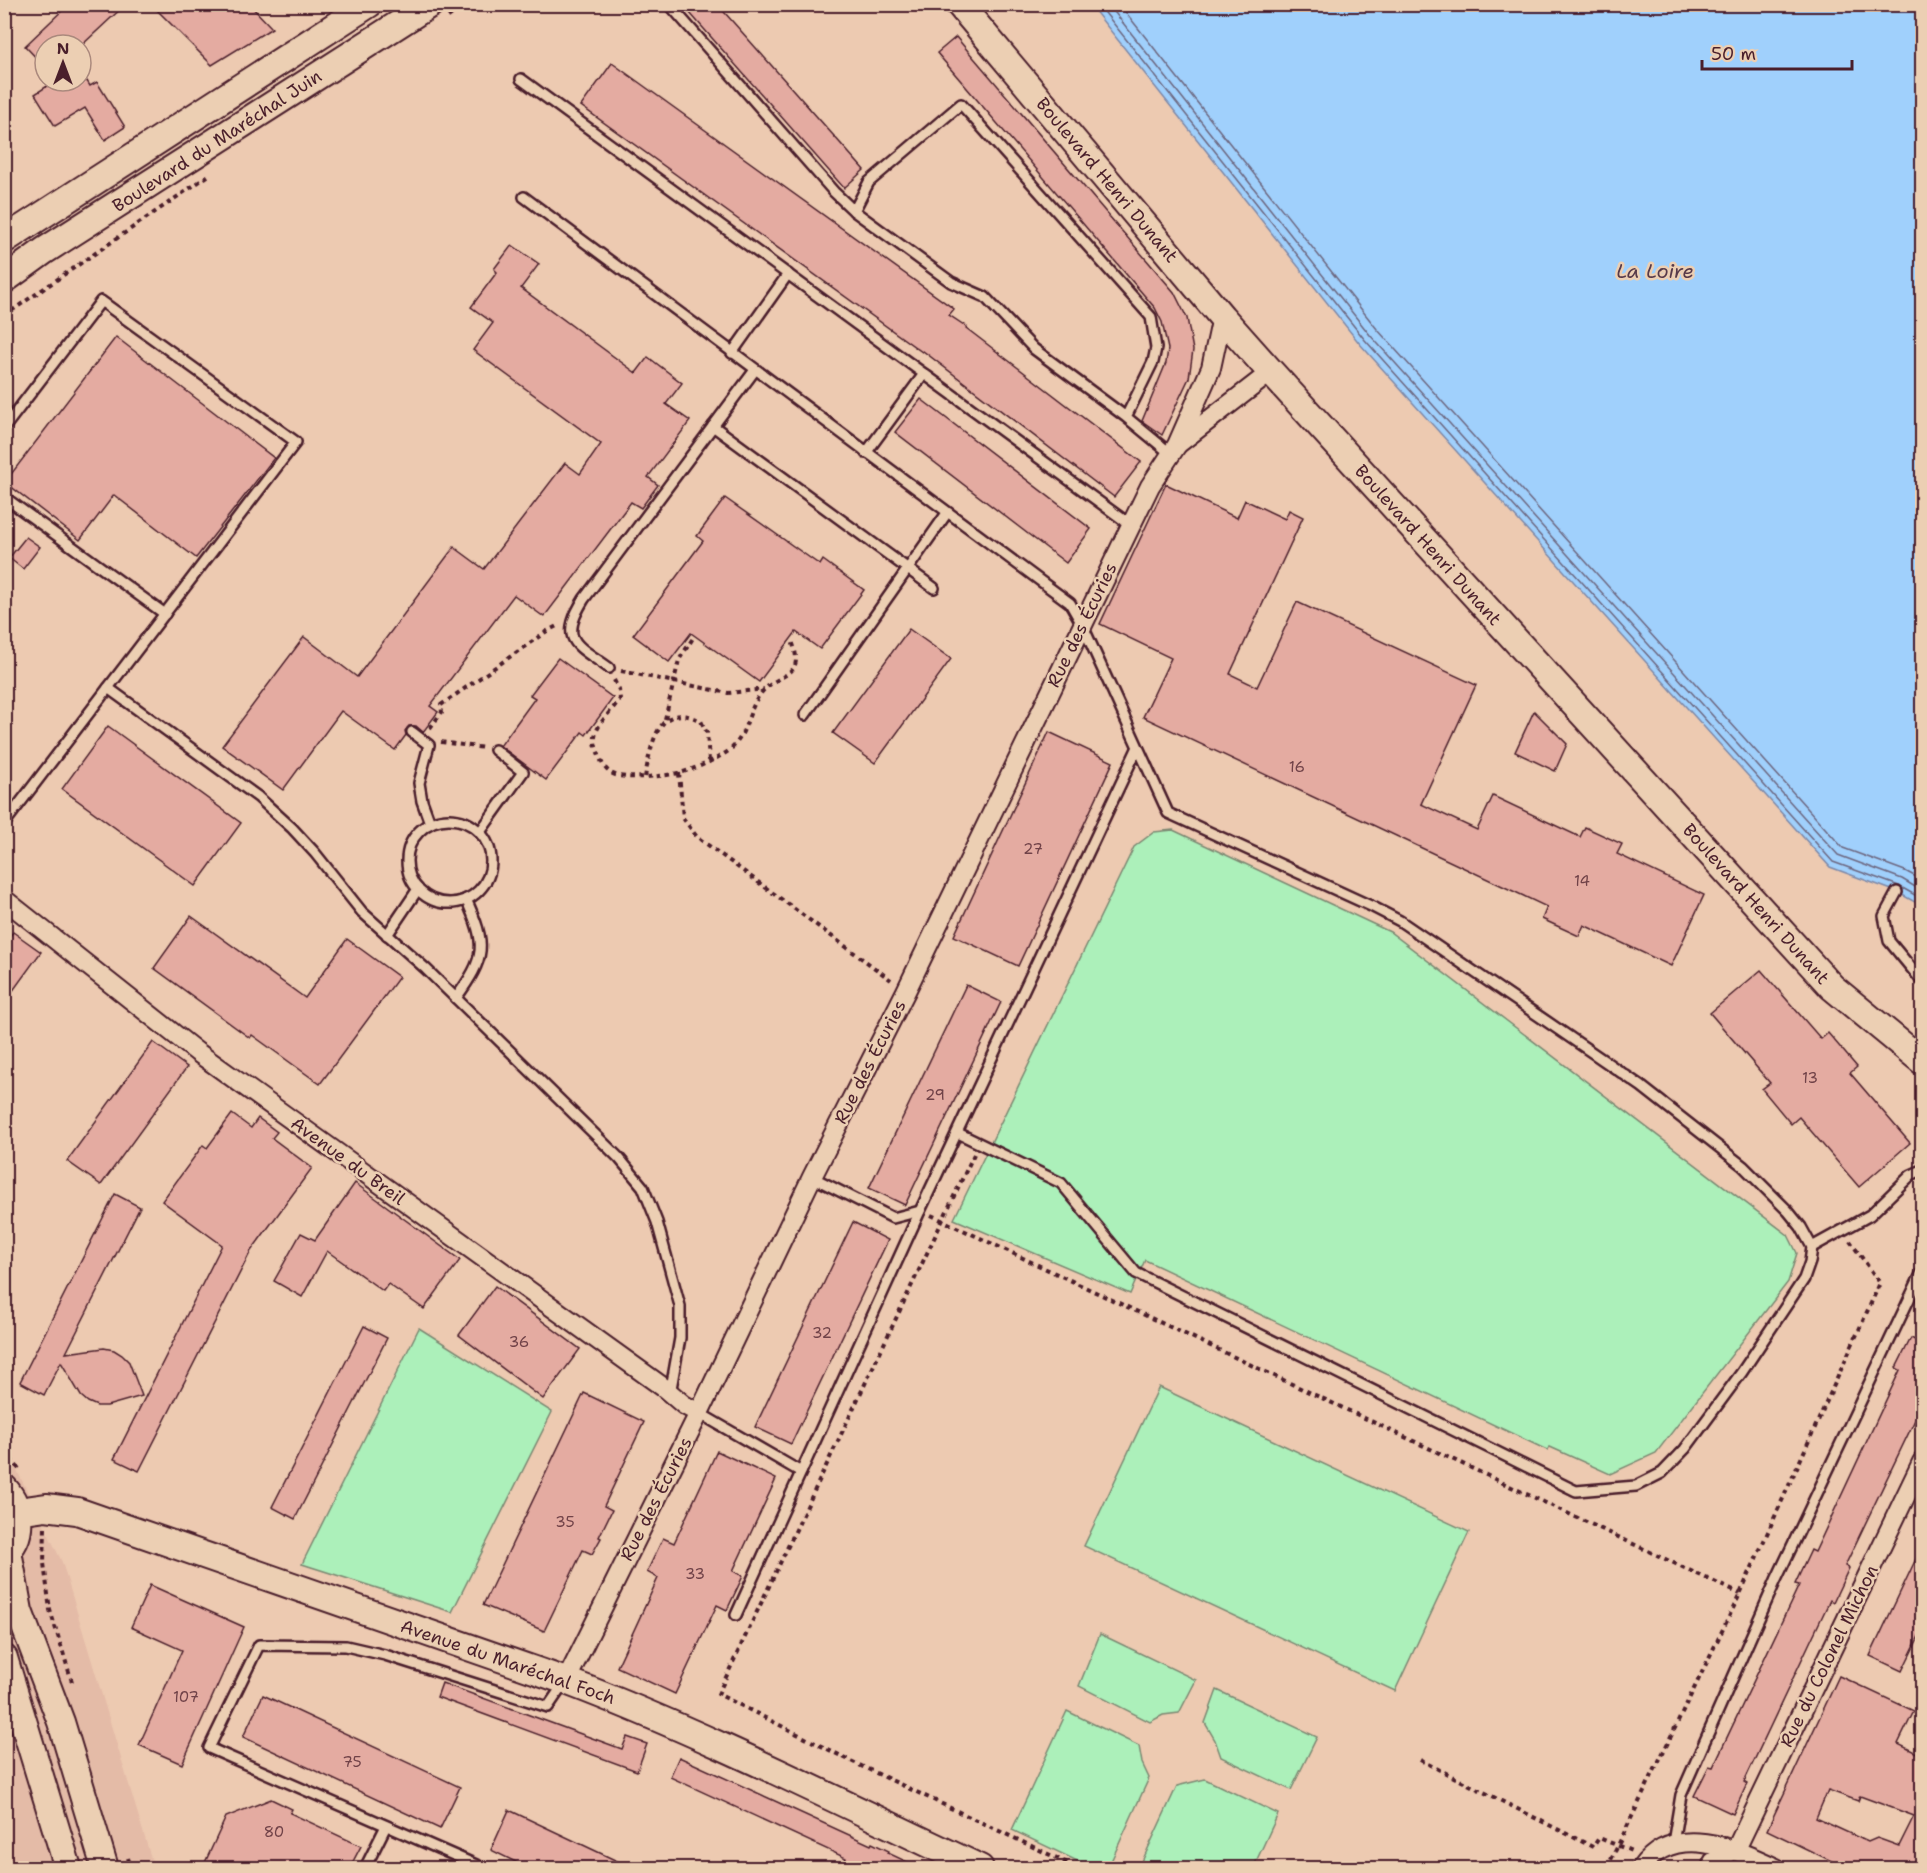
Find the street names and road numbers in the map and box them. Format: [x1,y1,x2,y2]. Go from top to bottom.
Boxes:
street label: Boulevard du Maréchal Juin [108,64,326,218]
street label: Boulevard Henri Dunant [1031,92,1183,268]
street label: Boulevard Henri Dunant [1349,459,1507,631]
street label: Rue des Écuries [1041,559,1123,691]
street label: Boulevard Henri Dunant [1677,818,1835,990]
street label: Rue des Écuries [828,996,912,1128]
street label: Avenue du Breil [286,1111,410,1211]
street label: Rue des Écuries [614,1433,698,1565]
street label: Rue du Colonel Michon [1774,1561,1884,1751]
street label: Avenue du Maréchal Foch [397,1614,619,1710]

